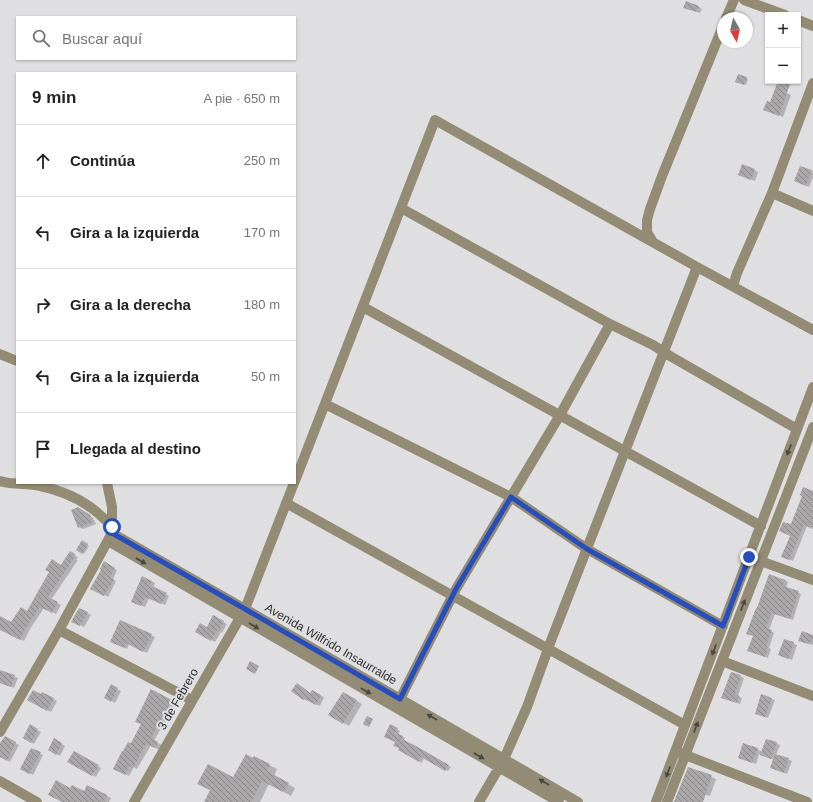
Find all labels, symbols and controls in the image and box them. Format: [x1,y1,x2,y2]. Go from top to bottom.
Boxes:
north arrow [717,12,753,48]
map controls [765,12,801,84]
button: + [765,12,801,48]
search box [16,16,296,60]
icon: search [30,27,52,49]
text: Buscar aquí [62,30,142,47]
button: − [765,48,801,84]
text: 9 min [32,88,76,107]
text: A pie · 650 m [203,91,280,106]
icon: ahead [32,150,54,172]
text: Continúa [70,152,135,169]
text: 250 m [244,153,280,168]
icon: left [32,222,54,244]
text: Gira a la izquierda [70,224,199,241]
text: 170 m [244,225,280,240]
icon: right [32,294,54,316]
text: Gira a la derecha [70,296,191,313]
text: 180 m [244,297,280,312]
icon: left [32,366,54,388]
text: Gira a la izquierda [70,368,199,385]
text: 50 m [251,369,280,384]
icon: arrive [32,438,54,460]
text: Llegada al destino [70,440,201,457]
one-way arrow [786,444,792,456]
route start [103,518,121,536]
route end [740,548,758,566]
one-way arrow [135,557,147,564]
one-way arrow [741,599,747,611]
street label: Avenida Wilfrido Insaurralde [263,600,400,688]
one-way arrow [248,623,260,630]
one-way arrow [710,644,716,656]
street label: 3 de Febrero [155,665,201,732]
one-way arrow [360,688,372,695]
one-way arrow [426,714,438,721]
one-way arrow [694,720,700,732]
one-way arrow [473,752,485,759]
one-way arrow [664,766,670,778]
one-way arrow [538,779,550,786]

